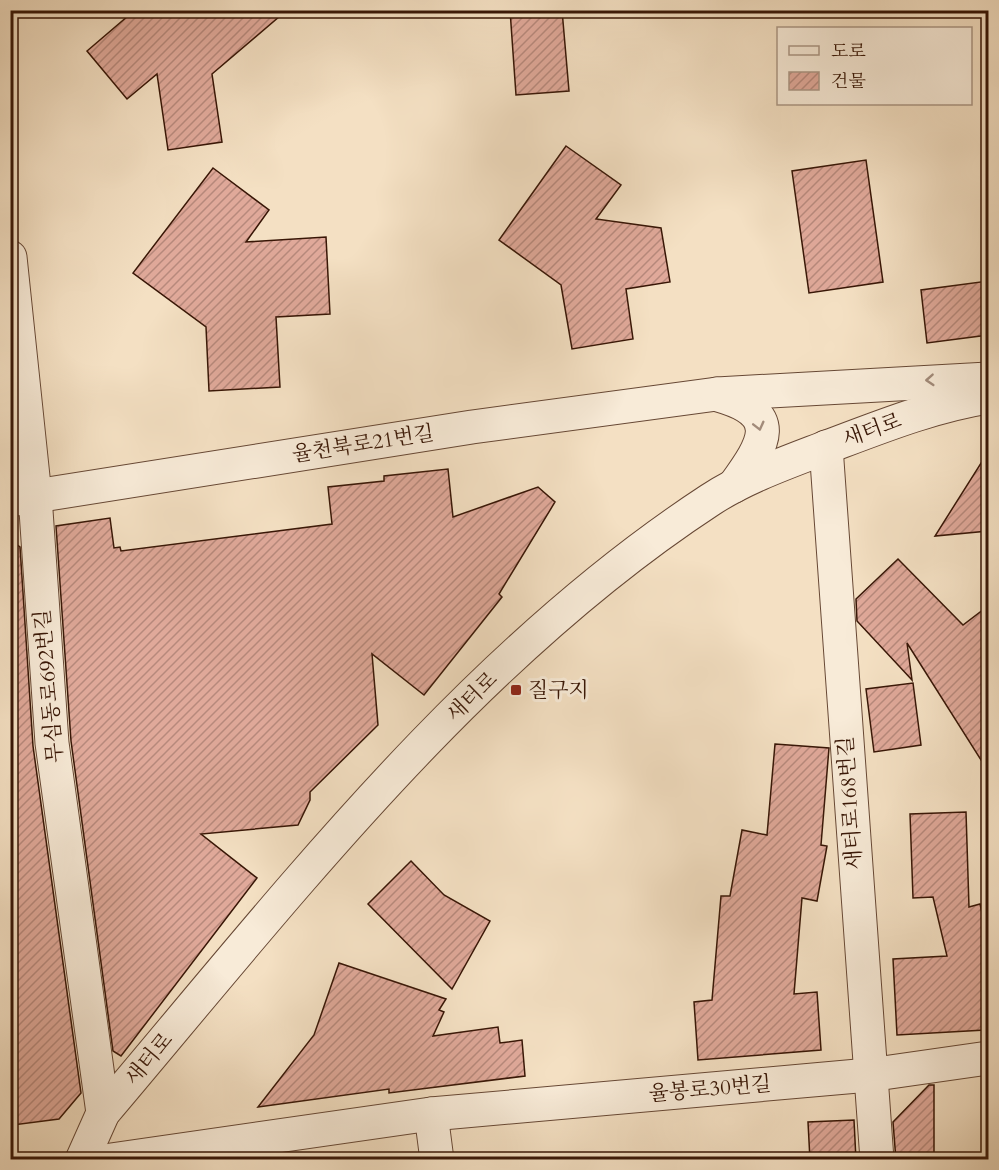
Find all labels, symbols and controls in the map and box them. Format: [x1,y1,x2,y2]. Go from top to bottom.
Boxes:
legend [777,27,972,105]
text: 도로 [831,39,866,64]
text: 건물 [831,69,866,94]
one-way arrow [926,374,935,387]
street label: 새터로 [838,406,906,454]
street label: 율천북로21번길 [290,418,436,470]
one-way arrow [752,421,765,431]
street label: 무심동로692번길 [28,608,70,764]
street label: 새터로 [440,665,504,729]
place label: 질구지 [528,676,589,705]
marker: 질구지 [509,683,523,697]
street label: 새터로168번길 [831,735,869,871]
street label: 새터로 [118,1026,180,1092]
street label: 율봉로30번길 [647,1069,773,1109]

